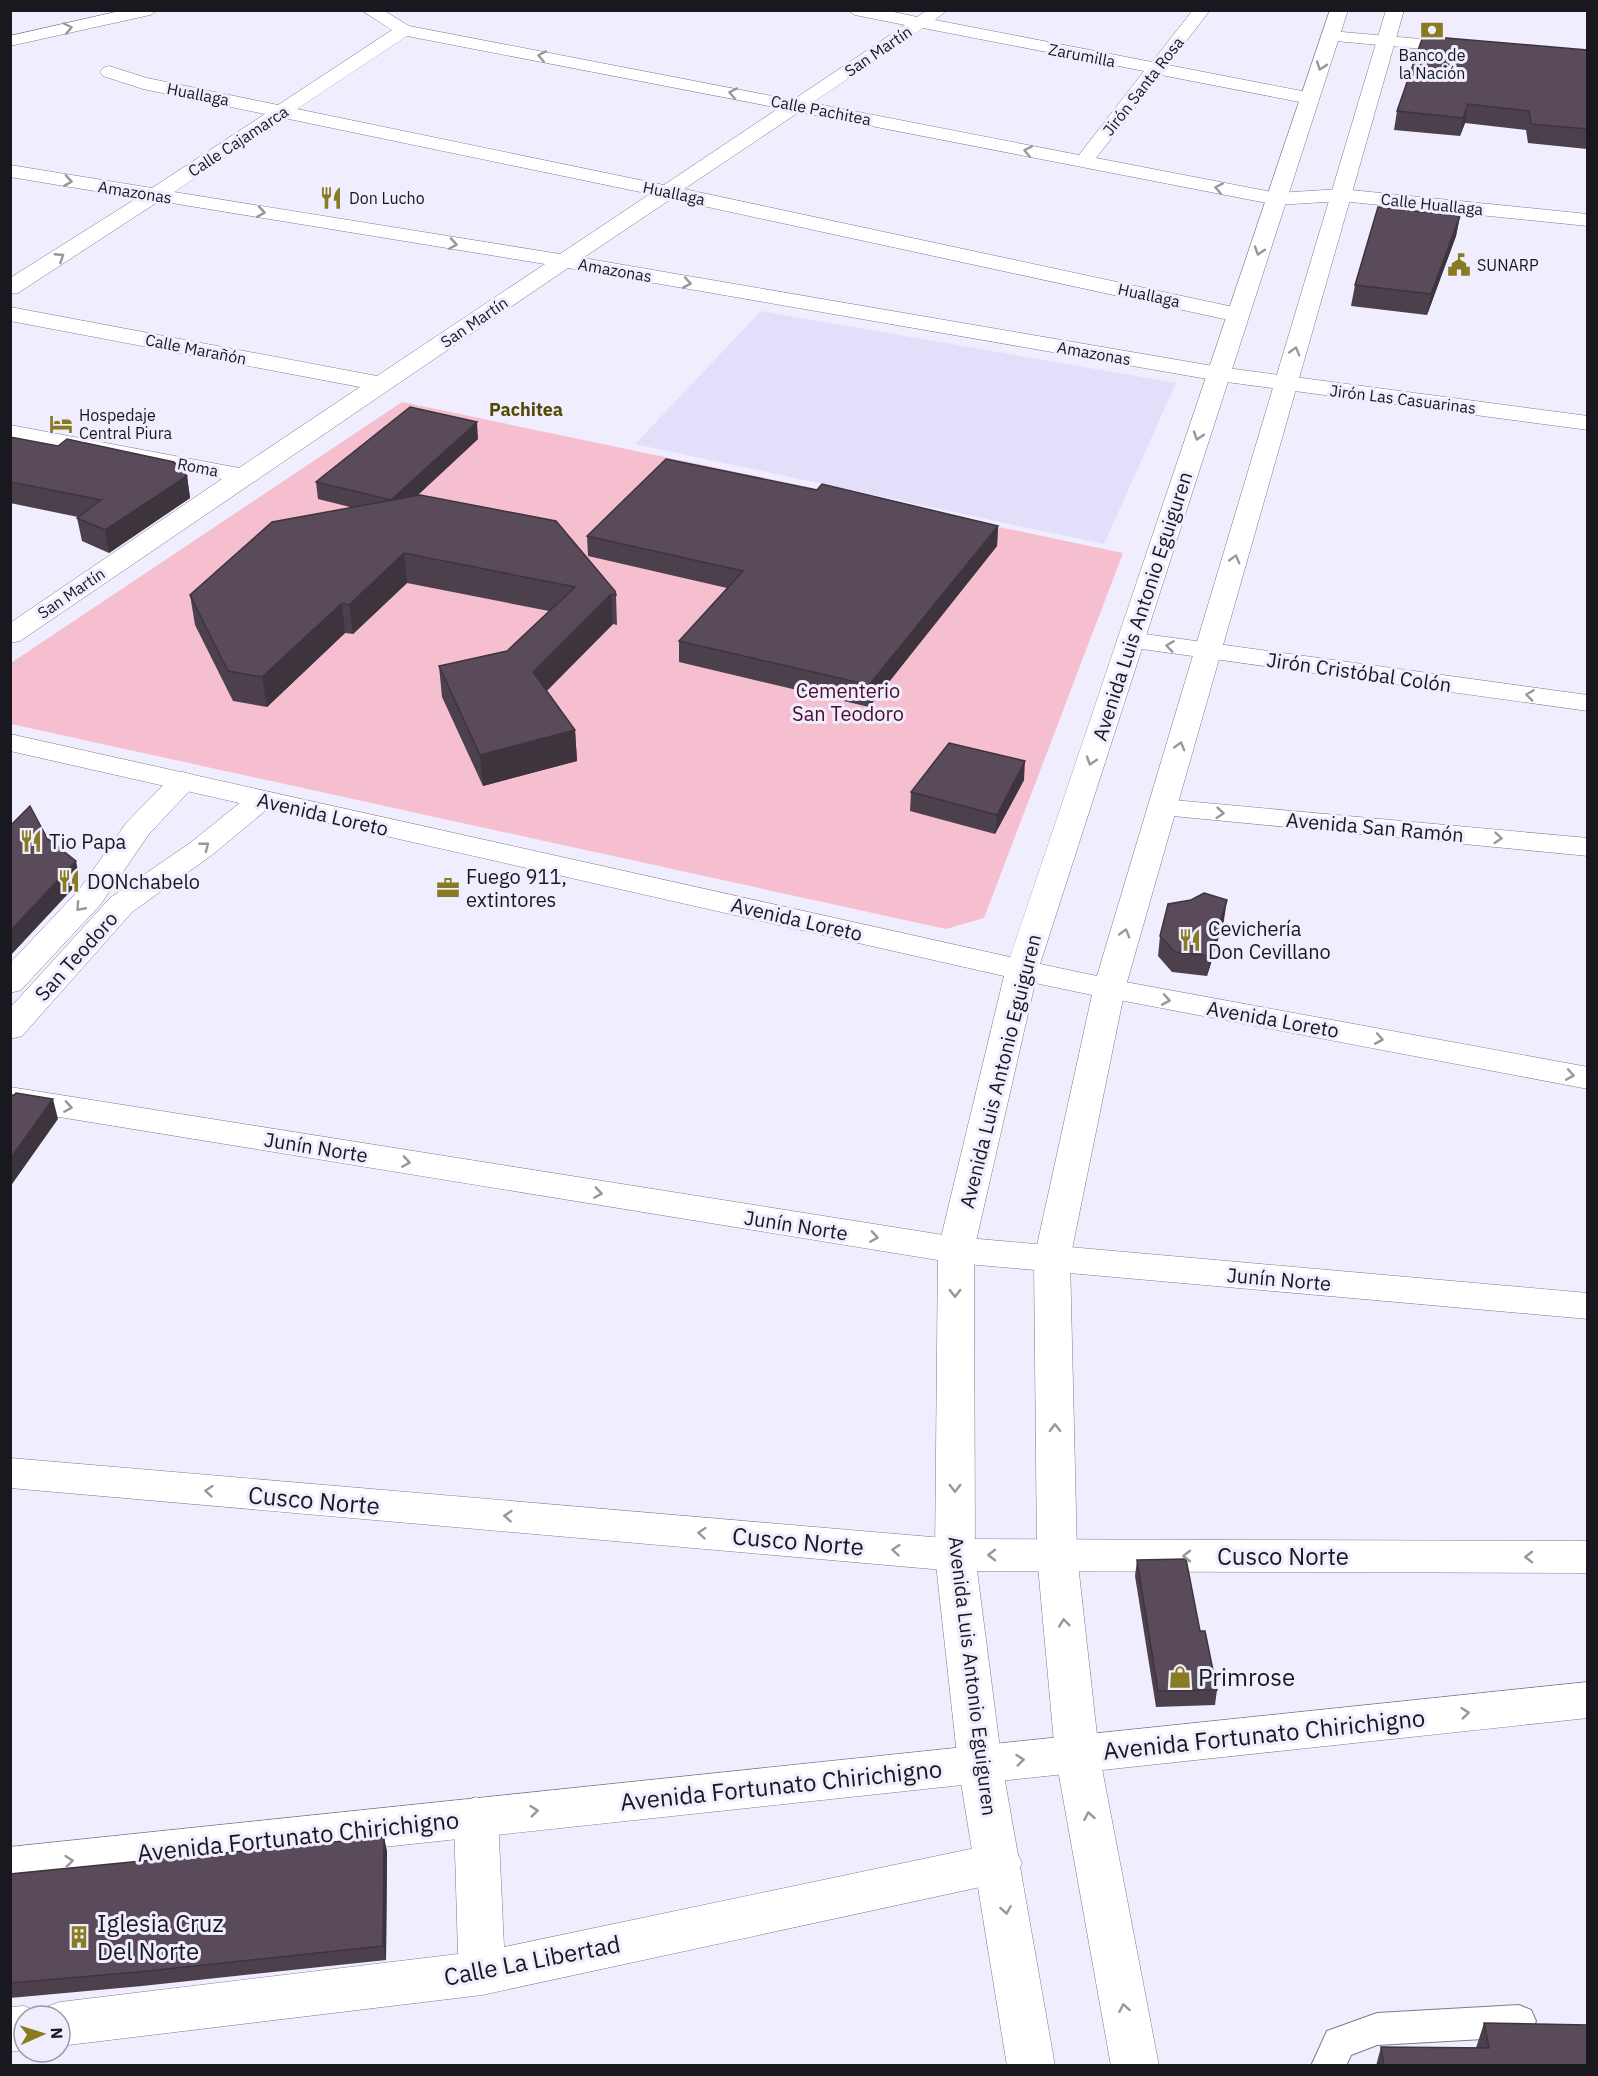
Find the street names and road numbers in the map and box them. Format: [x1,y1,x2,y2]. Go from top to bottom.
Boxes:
street label: San Martín [841,21,915,81]
street label: Jirón Santa Rosa [1098,32,1188,139]
street label: Zarumilla [1047,39,1118,71]
street label: Huallaga [165,78,231,110]
street label: Calle Pachitea [769,90,873,130]
street label: Calle Cajamarca [184,101,292,181]
street label: Amazonas [97,176,173,208]
street label: Huallaga [641,177,707,209]
street label: Calle Huallaga [1380,189,1485,219]
street label: Amazonas [577,254,653,286]
street label: Huallaga [1116,279,1182,311]
street label: San Martín [437,292,511,352]
street label: Calle Marañón [144,329,248,369]
street label: Amazonas [1056,337,1132,369]
street label: Jirón Las Casuarinas [1329,380,1477,418]
street label: Roma [176,453,221,481]
street label: Avenida Luis Antonio Eguiguren [1086,468,1198,744]
street label: San Martín [34,563,108,623]
street label: Jirón Cristóbal Colón [1265,646,1453,698]
street label: Avenida Loreto [255,786,391,842]
street label: Avenida San Ramón [1285,806,1465,848]
street label: Avenida Loreto [729,891,865,947]
street label: San Teodoro [29,905,123,1007]
street label: Avenida Luis Antonio Eguiguren [953,931,1047,1211]
street label: Avenida Loreto [1205,994,1341,1044]
street label: Junín Norte [262,1125,370,1169]
street label: Junín Norte [742,1203,850,1247]
street label: Junín Norte [1226,1261,1332,1297]
street label: Cusco Norte [247,1478,381,1522]
street label: Cusco Norte [731,1519,865,1563]
street label: Avenida Luis Antonio Eguiguren [942,1535,1004,1817]
street label: Cusco Norte [1217,1540,1349,1572]
street label: Avenida Fortunato Chirichigno [1101,1701,1427,1767]
street label: Avenida Fortunato Chirichigno [618,1752,944,1818]
street label: Avenida Fortunato Chirichigno [135,1803,461,1869]
street label: Calle La Libertad [441,1927,623,1993]

